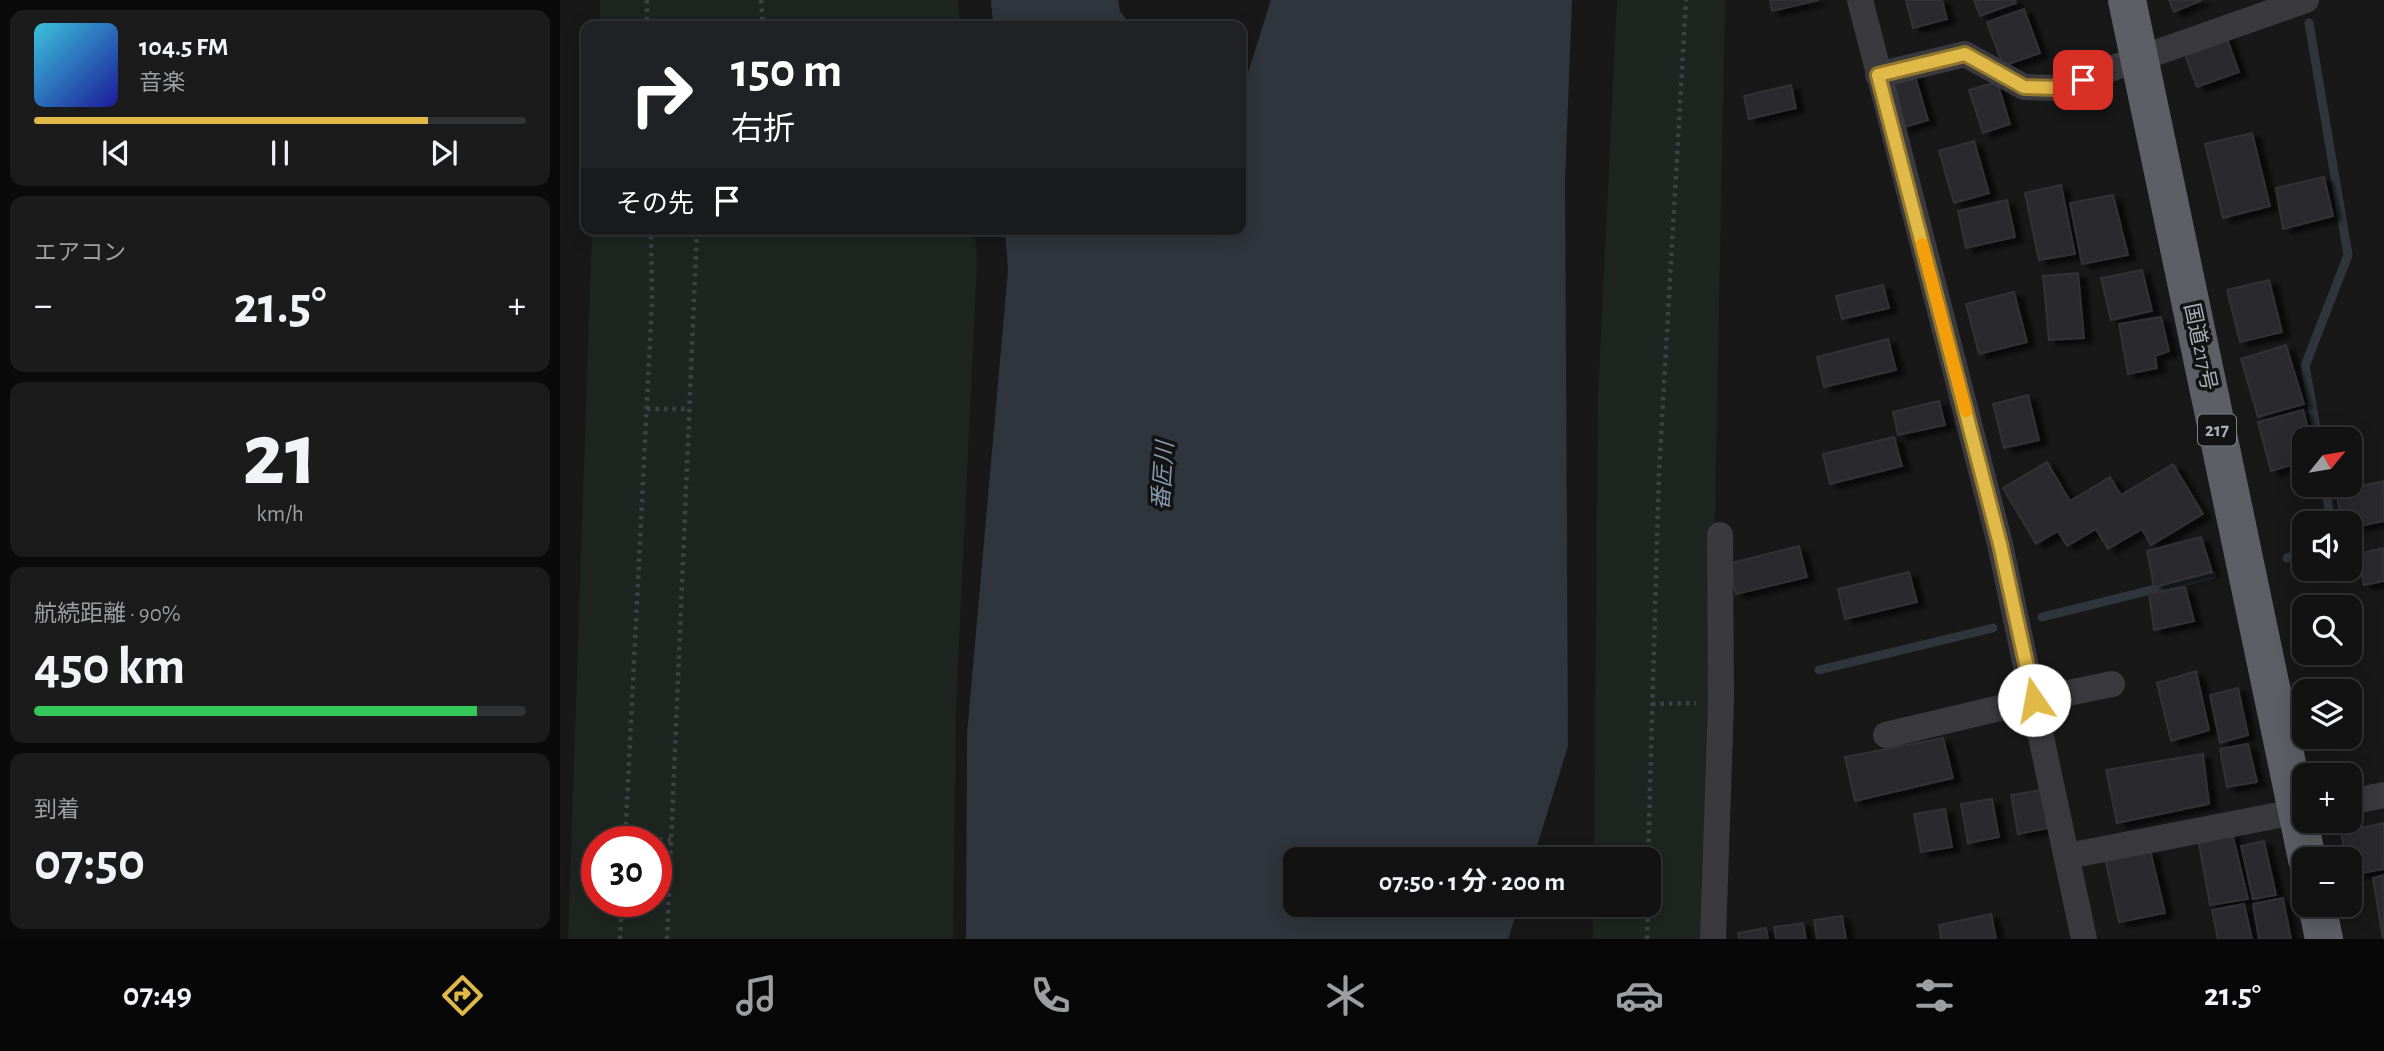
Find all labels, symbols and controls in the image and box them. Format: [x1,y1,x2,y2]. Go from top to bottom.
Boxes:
text: 104.5 FM [139,34,228,60]
text: 150 m [731,47,842,96]
icon: right [616,49,707,140]
pin [2053,50,2113,110]
icon: arrive [2064,61,2102,99]
text: 音楽 [139,72,185,95]
text: 右折 [731,113,795,145]
icon: previous [97,134,135,172]
icon: pause [261,134,299,172]
icon: next [425,134,463,172]
icon: arrive [708,182,746,220]
text: その先 [616,191,694,217]
text: エアコン [34,242,126,265]
text: 21.5° [234,280,326,332]
text: − [34,287,52,325]
text: + [508,287,526,325]
street label: 国道217号 [2181,301,2220,392]
text: 21 [242,410,318,501]
road number: 217 [2198,414,2236,446]
north arrow [2292,427,2362,497]
map controls [2292,427,2362,917]
water label: 番匠川 [1148,438,1178,511]
text: km/h [256,503,304,526]
button: sound [2292,511,2362,581]
button: search [2292,595,2362,665]
text: 航続距離 · 90% [34,603,181,626]
text: 450 km [34,641,185,693]
position arrow [1997,663,2071,737]
button: layers [2292,679,2362,749]
button: + [2292,763,2362,833]
text: 到着 [34,799,80,822]
speed limit sign: 30 [581,826,672,917]
text: 07:50 [34,837,145,889]
button: − [2292,847,2362,917]
text: 07:50 · 1 分 · 200 m [1379,869,1565,895]
icon: directions [438,971,487,1020]
icon: music [732,971,781,1020]
icon: phone [1026,971,1075,1020]
icon: climate [1321,971,1370,1020]
icon: car [1615,971,1664,1020]
icon: filters [1910,971,1959,1020]
text: 07:49 [123,979,192,1011]
text: 21.5° [2204,979,2261,1011]

